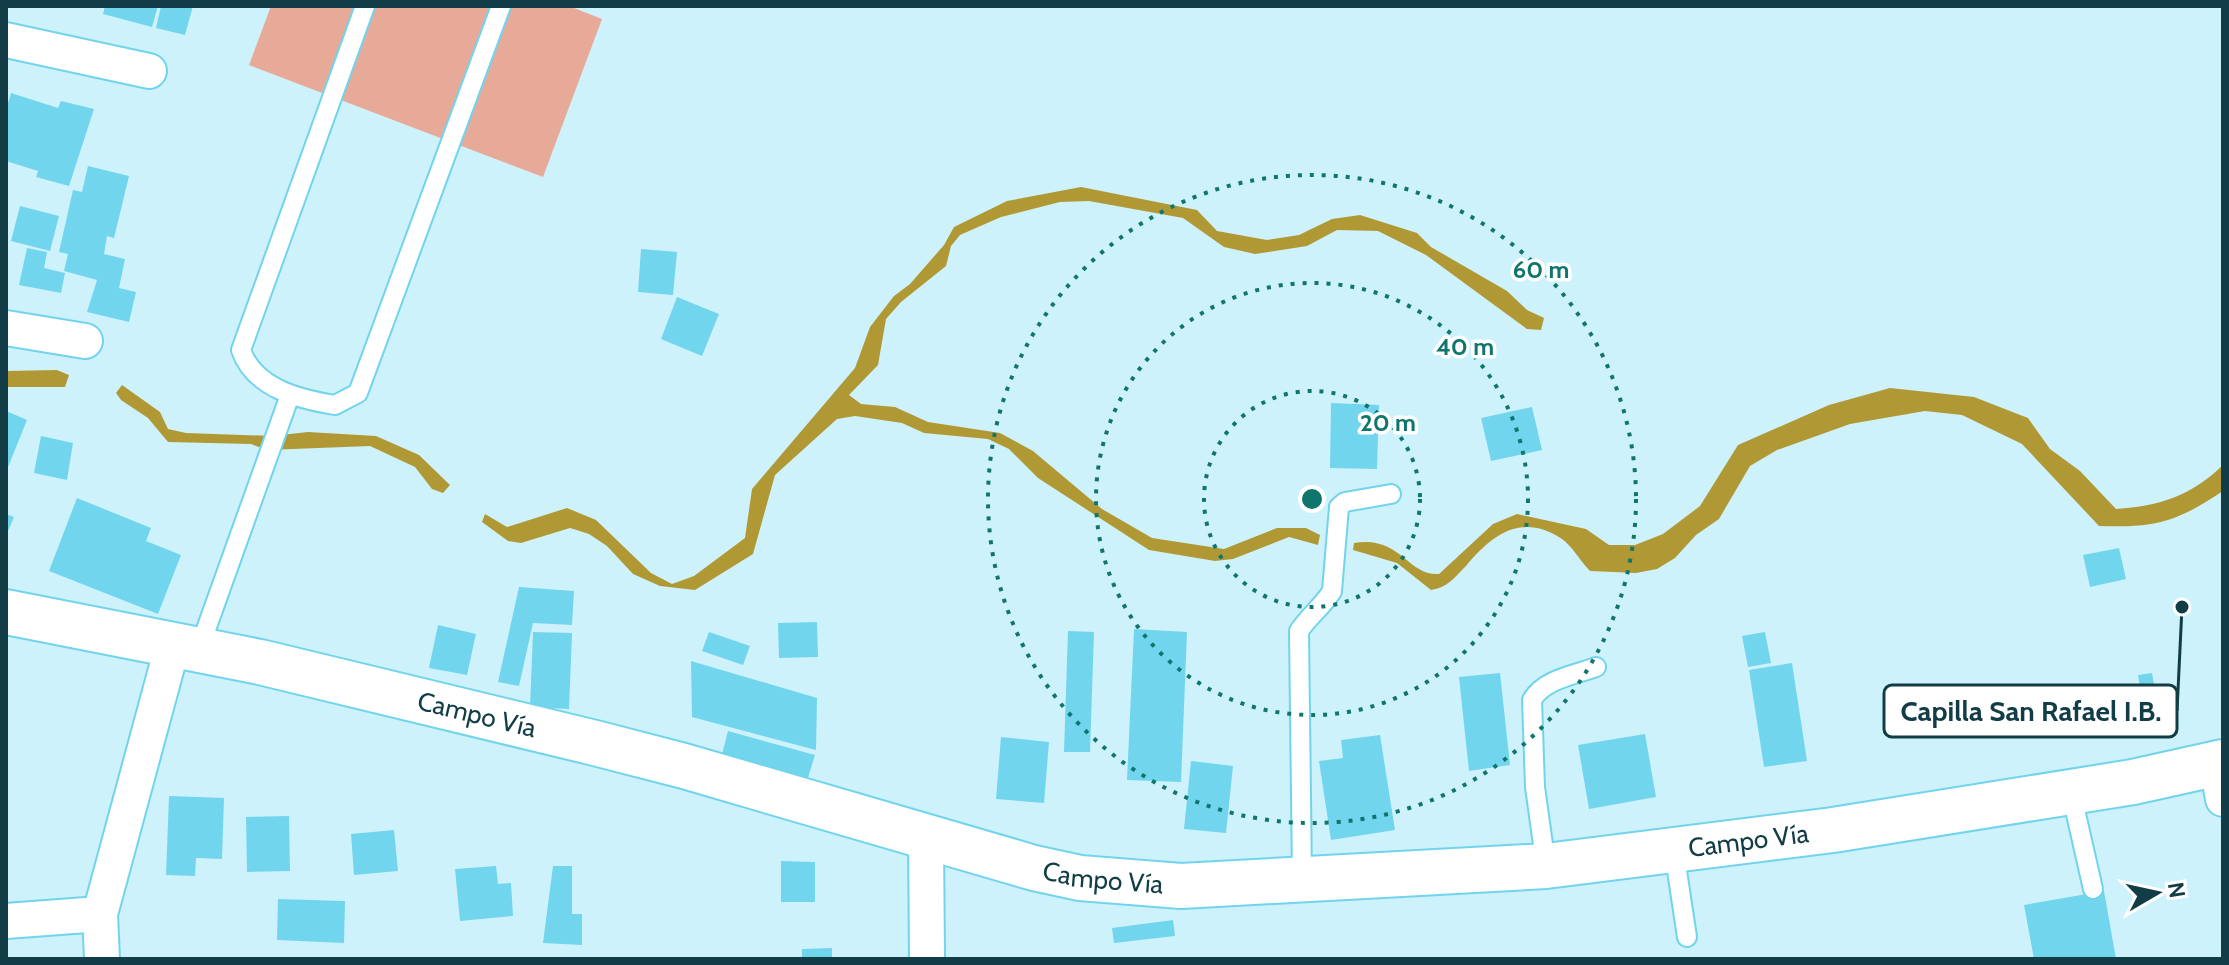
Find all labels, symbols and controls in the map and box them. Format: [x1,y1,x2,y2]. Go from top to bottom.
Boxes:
text: 60 m [1513,255,1569,284]
text: 40 m [1436,332,1494,361]
text: 20 m [1360,408,1416,437]
centre of rings [1298,485,1326,513]
street label: Campo Vía [414,685,540,744]
callout: Capilla San Rafael I.B. [1884,685,2177,737]
text: Capilla San Rafael I.B. [1900,694,2162,728]
street label: Campo Vía [1686,817,1811,864]
north arrow [2117,853,2197,933]
street label: Campo Vía [1040,854,1165,901]
text: N [2162,880,2191,900]

